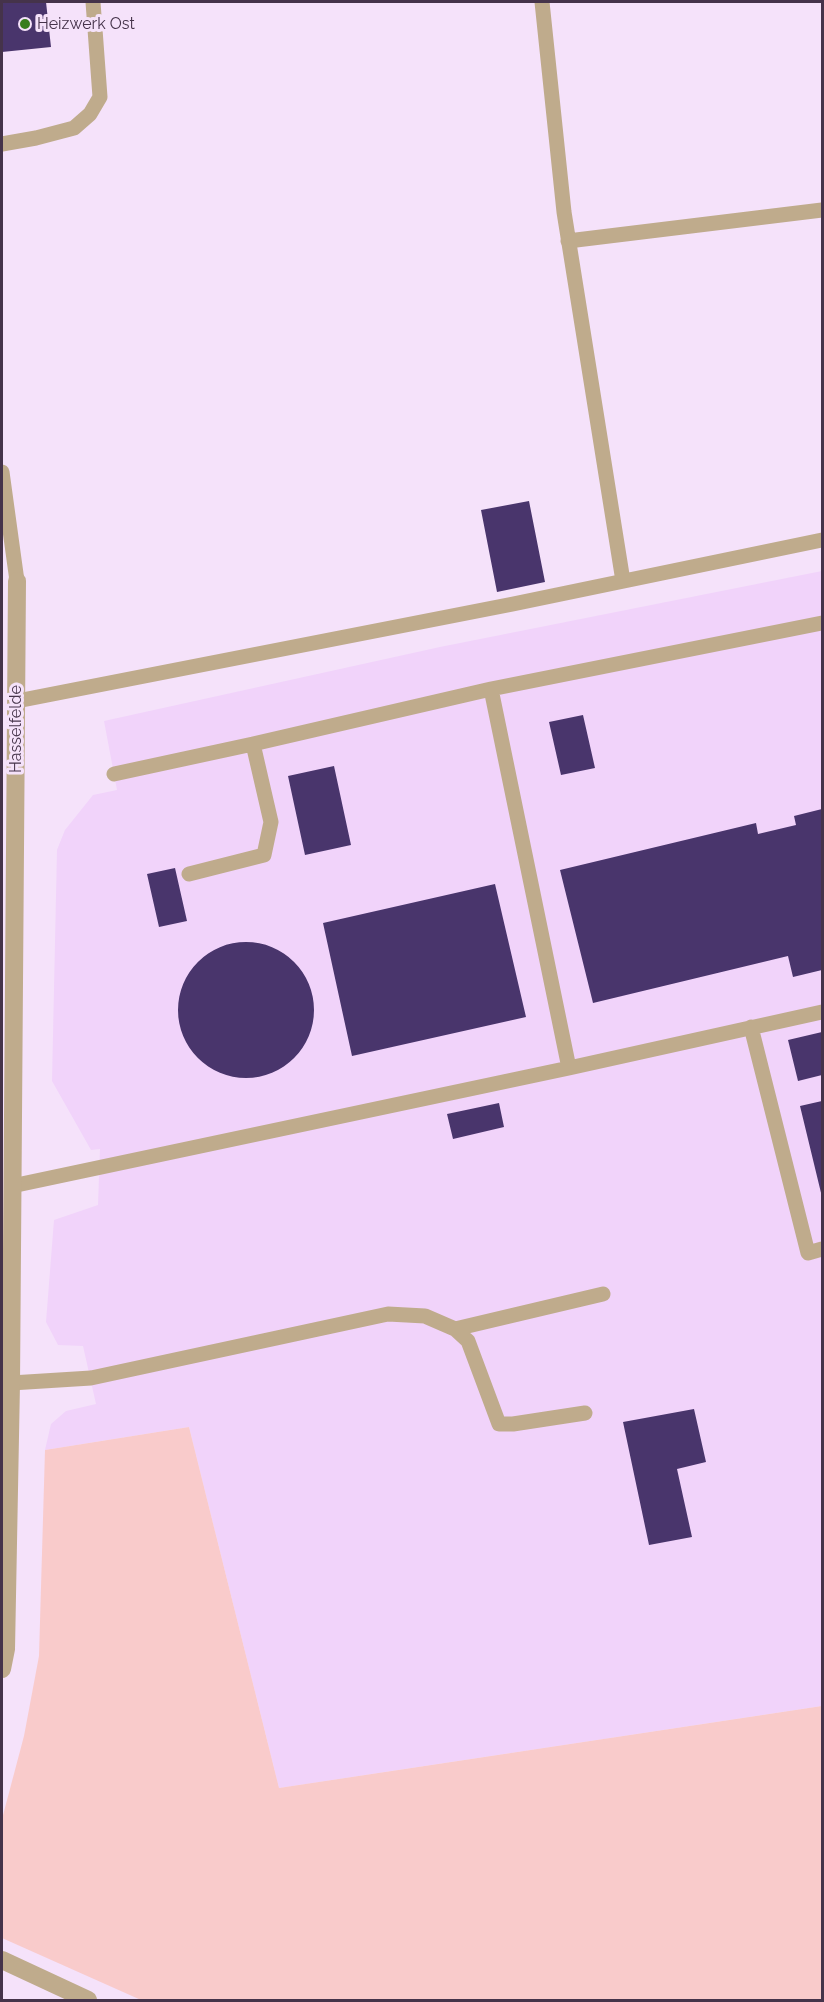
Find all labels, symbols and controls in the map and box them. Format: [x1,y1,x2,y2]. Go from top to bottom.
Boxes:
place label: Heizwerk Ost [37,14,135,34]
marker: Heizwerk Ost [18,17,32,31]
street label: Hasselfelde [6,685,26,773]

